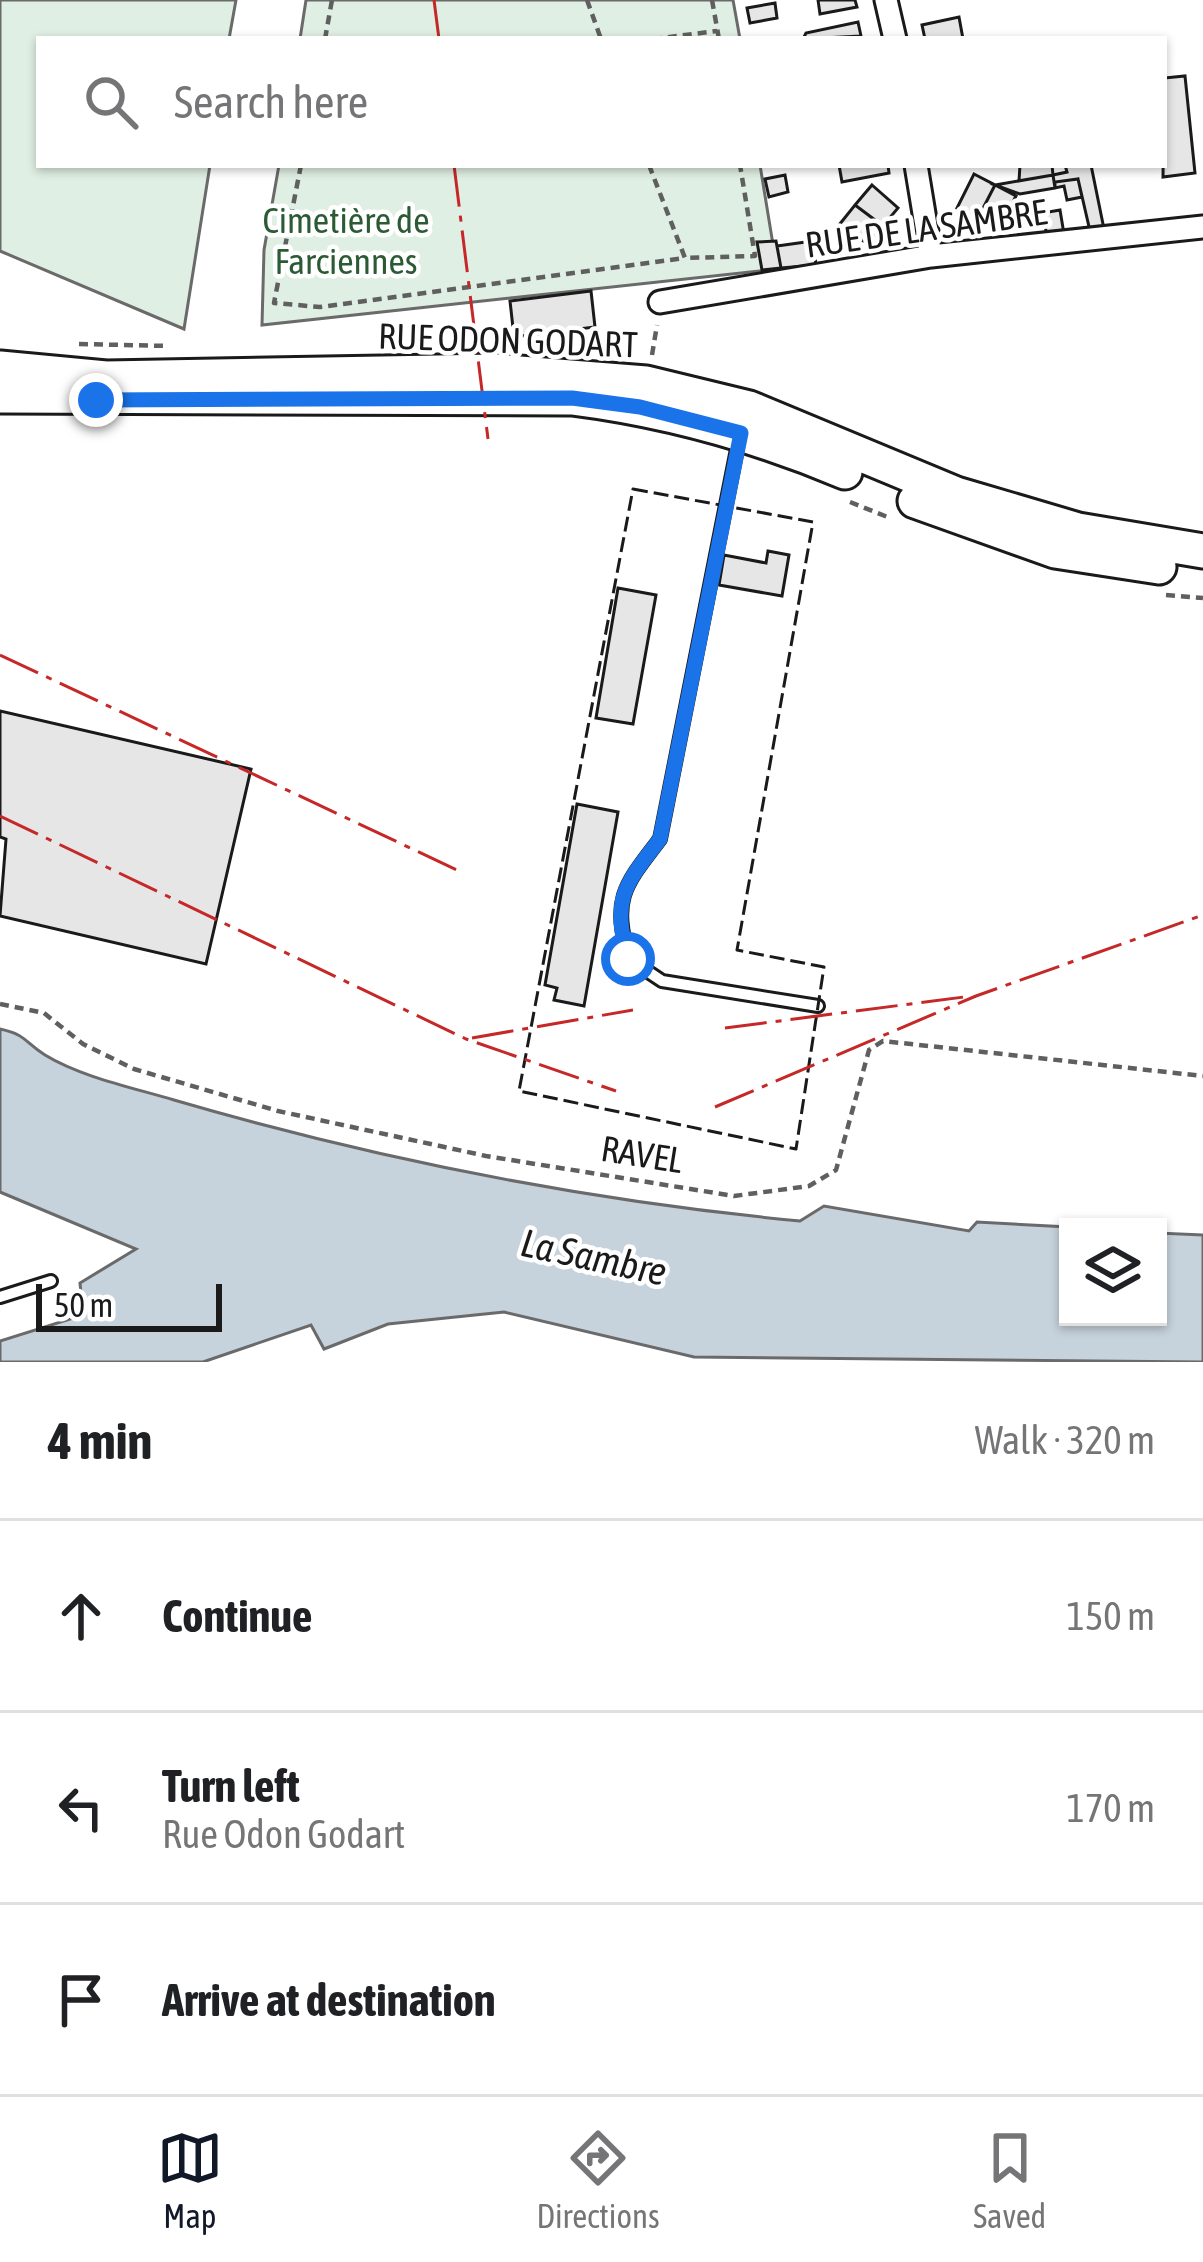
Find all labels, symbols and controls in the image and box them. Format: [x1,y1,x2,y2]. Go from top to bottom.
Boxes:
search box [36,36,1167,168]
icon: search [78,69,144,135]
text: Search here [174,76,368,128]
street label: RUE DE LA SAMBRE [802,190,1050,266]
park label: Cimetière de Farciennes [262,199,430,282]
street label: RUE ODON GODART [378,314,639,366]
route end [69,373,123,427]
route start [601,932,655,986]
street label: RAVEL [598,1127,686,1181]
map controls [1059,1218,1167,1326]
button: layers [1059,1218,1167,1326]
water label: La Sambre [517,1220,671,1294]
scale bar [36,1278,222,1331]
text: 50 m [54,1286,113,1324]
text: 4 min [48,1411,152,1470]
text: Walk · 320 m [975,1418,1155,1462]
icon: ahead [48,1583,114,1649]
text: Continue [162,1590,313,1642]
text: 150 m [1067,1594,1155,1638]
text: Turn left [162,1760,300,1812]
icon: left [48,1775,114,1841]
text: 170 m [1067,1786,1155,1830]
text: Rue Odon Godart [162,1812,405,1856]
icon: arrive [48,1967,114,2033]
text: Arrive at destination [162,1974,496,2026]
tab: Map [157,2125,223,2235]
tab: Directions [536,2125,660,2235]
tab: Saved [973,2125,1046,2235]

